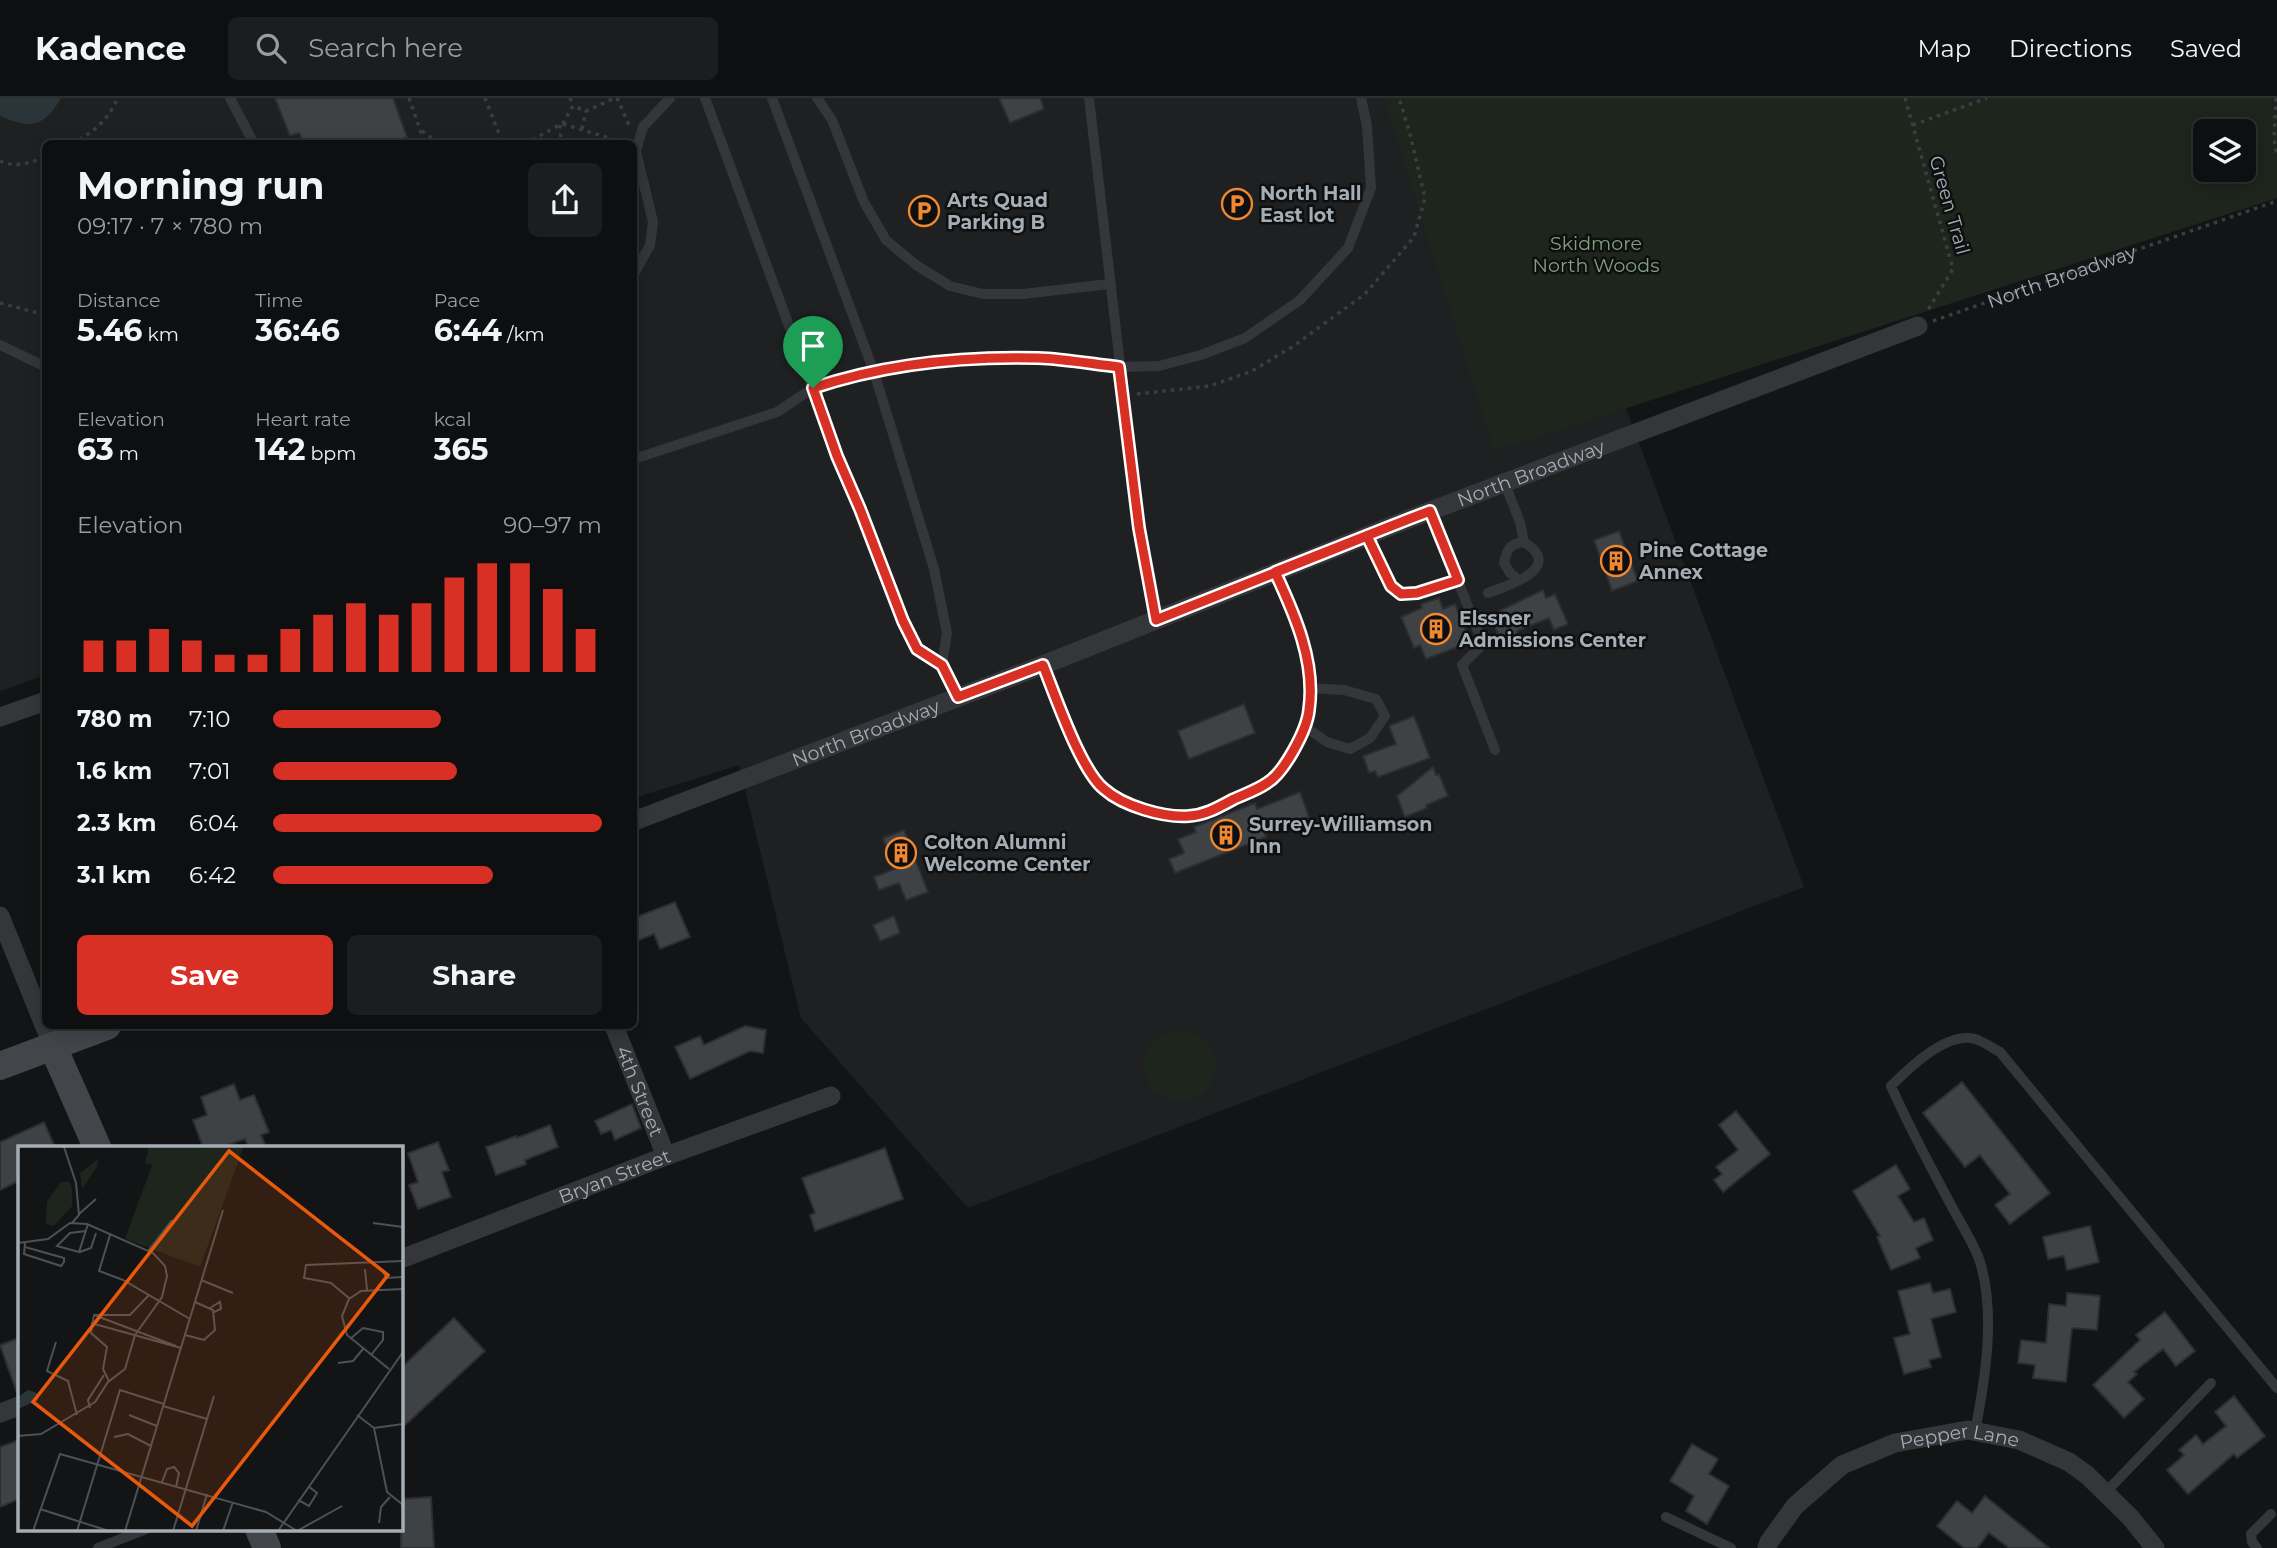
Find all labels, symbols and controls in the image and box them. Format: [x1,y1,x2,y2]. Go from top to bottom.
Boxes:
search box [228,17,718,80]
text: Kadence [35,28,186,68]
icon: search [252,29,290,67]
text: Search here [308,32,463,64]
text: Map [1918,34,1971,63]
text: Directions [2009,34,2132,63]
text: Saved [2170,34,2242,63]
map controls [2193,119,2256,182]
button: layers [2193,119,2256,182]
street label: Green Trail [1924,153,1975,257]
text: Morning run [77,162,325,209]
button: share [528,163,602,237]
place label: North Hall East lot [1260,182,1362,227]
parking icon: North Hall East lot [1220,187,1254,221]
place label: Arts Quad Parking B [946,189,1048,234]
parking icon: Arts Quad Parking B [907,194,941,228]
text: 09:17 · 7 × 780 m [77,212,263,240]
park label: Skidmore North Woods [1533,232,1659,277]
street label: North Broadway [1984,240,2140,313]
text: Distance [77,289,160,312]
text: Time [255,289,303,312]
text: Pace [434,289,480,312]
text: 5.46 [77,312,142,349]
text: 36:46 [255,312,340,349]
text: 6:44 [434,312,502,349]
pin [783,316,843,388]
text: km [142,323,179,346]
text: /km [502,323,545,346]
icon: arrive [794,327,832,365]
text: Elevation [77,408,165,431]
text: Heart rate [255,408,351,431]
text: kcal [434,408,472,431]
text: 63 [77,431,114,468]
text: 142 [255,431,305,468]
text: 365 [434,431,488,468]
street label: North Broadway [1454,435,1609,512]
text: m [114,442,139,465]
text: bpm [305,442,356,465]
text: Elevation [77,511,183,539]
text: 90–97 m [503,511,602,539]
place label: Pine Cottage Annex [1638,539,1768,584]
building icon: Pine Cottage Annex [1599,544,1633,578]
place label: Elssner Admissions Center [1458,607,1646,652]
building icon: Elssner Admissions Center [1419,612,1453,646]
street label: North Broadway [789,694,944,772]
text: 780 m [77,705,152,733]
text: 7:10 [189,705,231,733]
text: 1.6 km [77,757,152,785]
text: 7:01 [189,757,231,785]
text: 2.3 km [77,809,156,837]
text: 6:04 [189,809,238,837]
place label: Surrey-Williamson Inn [1249,813,1432,858]
building icon: Surrey-Williamson Inn [1209,818,1243,852]
place label: Colton Alumni Welcome Center [924,831,1090,876]
building icon: Colton Alumni Welcome Center [884,836,918,870]
text: 3.1 km [77,861,151,889]
text: 6:42 [189,861,236,889]
button: Save [77,935,333,1015]
button: Share [347,935,602,1015]
street label: 4th Street [611,1043,668,1140]
street label: Bryan Street [555,1144,674,1209]
inset map [18,1146,402,1530]
street label: Pepper Lane [1898,1419,2021,1454]

